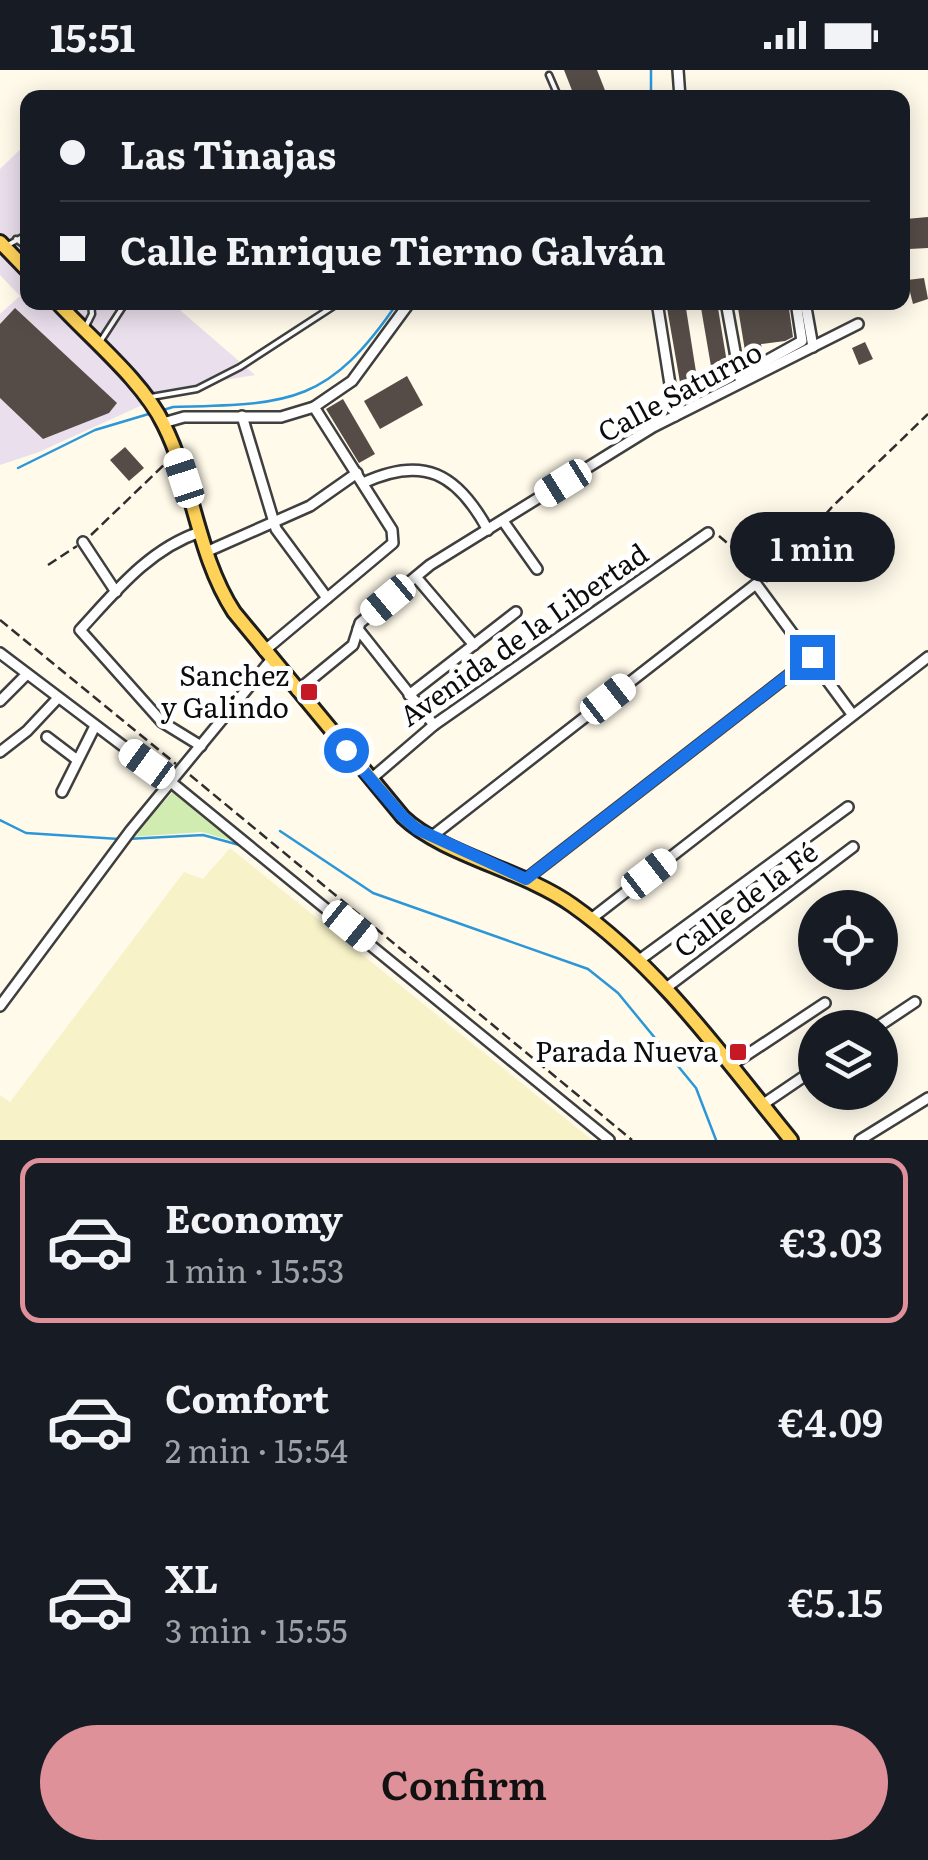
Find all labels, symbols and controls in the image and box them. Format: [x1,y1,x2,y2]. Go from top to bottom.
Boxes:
text: 15:51 [50,7,135,64]
text: Las Tinajas [120,124,336,181]
text: Calle Enrique Tierno Galván [120,220,666,277]
street label: Calle Saturno [590,329,769,451]
car [160,445,208,511]
car [530,454,596,512]
callout: 1 min [730,512,894,582]
text: 1 min [770,523,855,571]
street label: Avenida de la Libertad [390,532,656,735]
car [355,569,421,631]
route end [790,635,835,680]
place label: Sanchez y Galindo [161,653,289,727]
car [575,669,641,729]
marker: Sanchez y Galindo [298,681,320,703]
route start [324,728,369,773]
car [114,734,180,794]
street label: Calle de la Fé [664,830,826,967]
car [616,844,682,904]
map controls [798,890,898,1110]
button: locate [798,890,898,990]
car [317,895,383,957]
button: layers [798,1010,898,1110]
place label: Parada Nueva [535,1029,718,1071]
marker: Parada Nueva [727,1041,749,1063]
text: Economy [165,1188,343,1245]
icon: car [45,1196,135,1286]
text: €3.03 [780,1212,883,1269]
text: 1 min · 15:53 [165,1245,344,1293]
text: Comfort [165,1368,329,1425]
icon: car [45,1376,135,1466]
text: €4.09 [778,1392,883,1449]
text: 2 min · 15:54 [165,1425,348,1473]
text: XL [165,1548,218,1605]
icon: car [45,1556,135,1646]
text: €5.15 [788,1572,883,1629]
text: 3 min · 15:55 [165,1605,348,1653]
button: Confirm [40,1725,888,1840]

